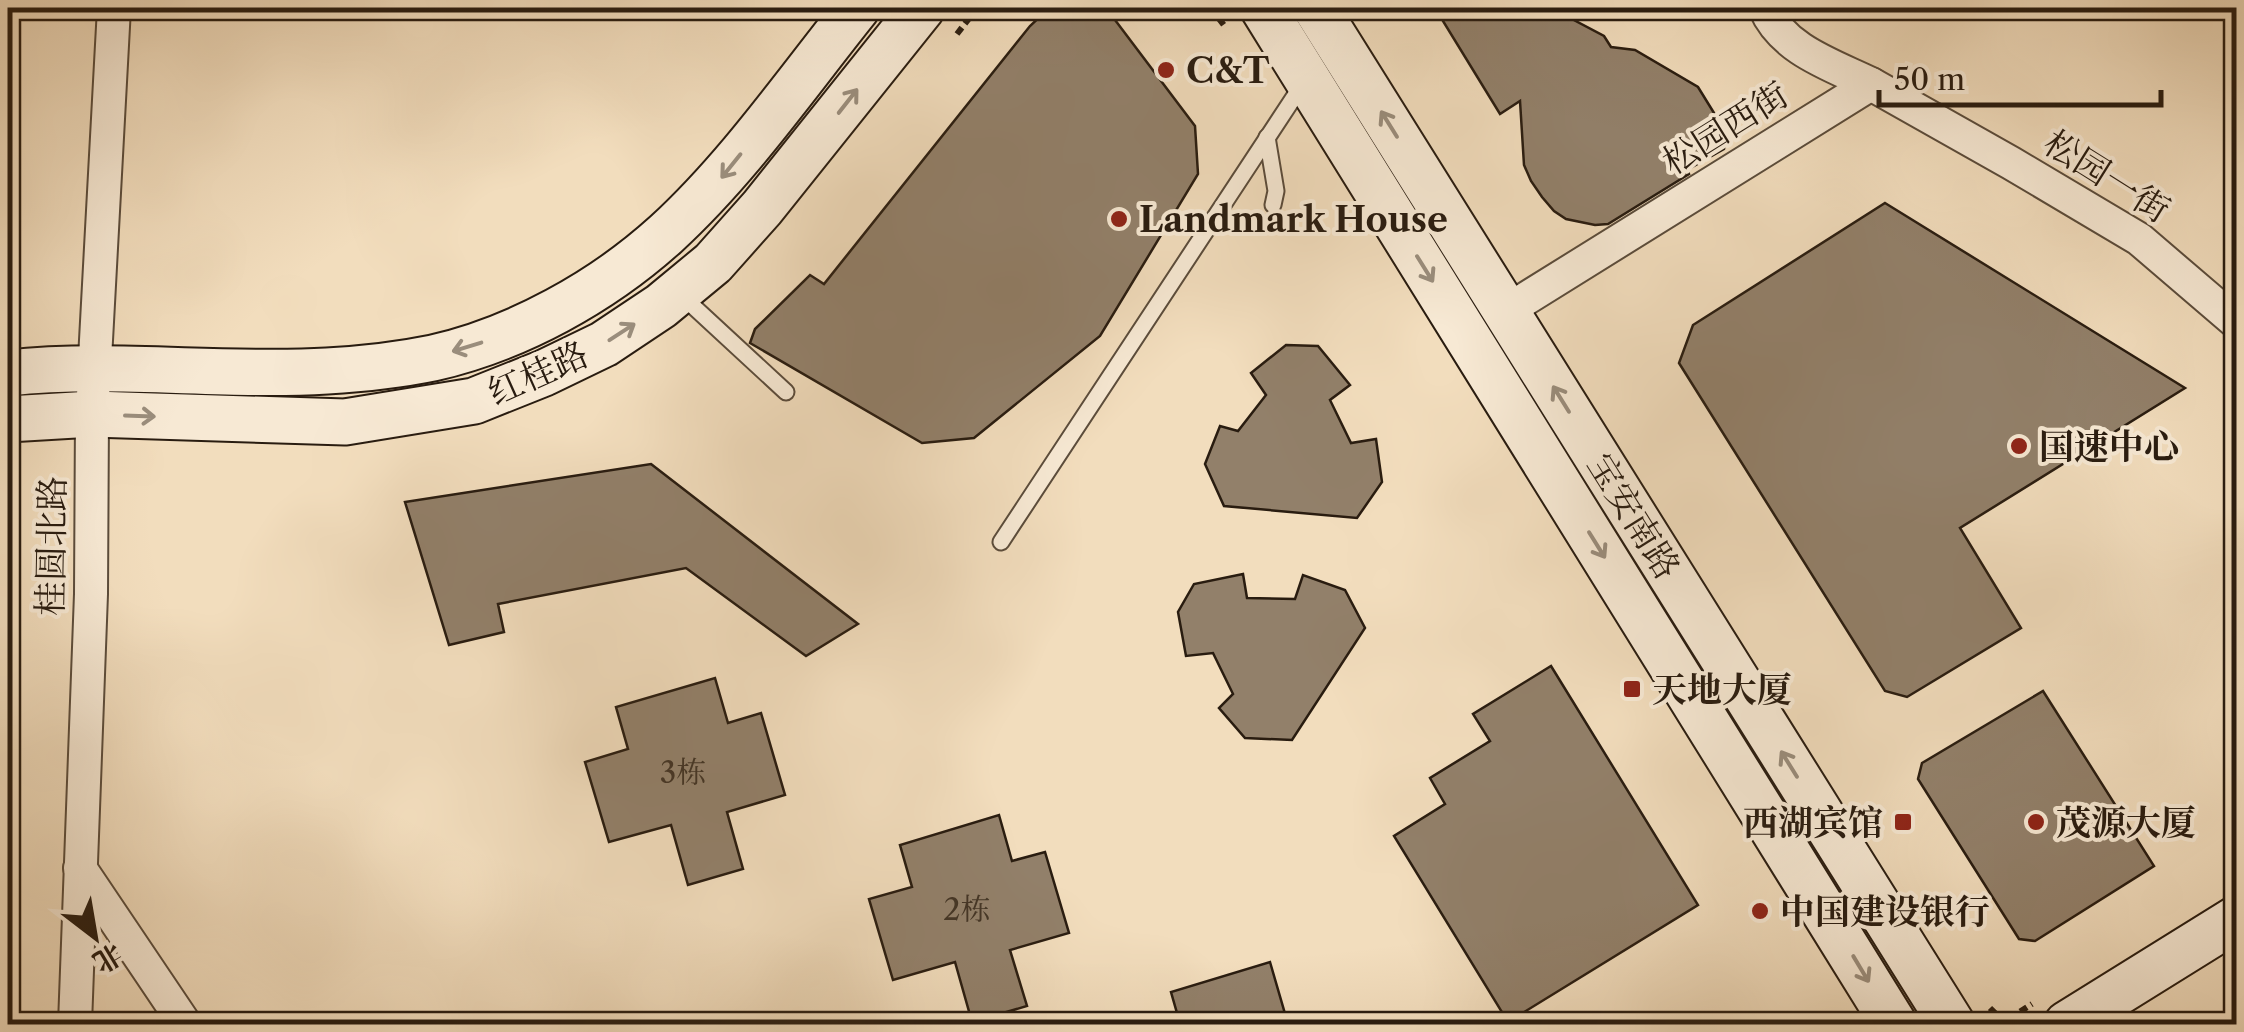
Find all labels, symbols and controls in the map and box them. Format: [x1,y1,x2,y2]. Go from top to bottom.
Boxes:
scale bar [1879,45,2162,107]
place label: C&T [1186,49,1270,92]
marker: C&T [1155,59,1177,81]
text: 50 m [1894,61,1965,98]
street label: 松园西街 [1654,73,1796,183]
one-way arrow [837,88,858,115]
one-way arrow [1379,110,1399,138]
street label: 松园一街 [2036,121,2178,231]
one-way arrow [720,152,742,178]
place label: Landmark House [1139,198,1448,241]
marker: Landmark House [1108,208,1130,230]
one-way arrow [1415,254,1435,282]
one-way arrow [608,321,636,342]
street label: 红桂路 [481,332,595,414]
one-way arrow [452,339,483,357]
one-way arrow [1551,385,1572,414]
one-way arrow [123,407,155,426]
place label: 国速中心 [2039,425,2179,468]
marker: 国速中心 [2008,435,2030,457]
street label: 宝安南路 [1579,445,1689,587]
street label: 桂圆北路 [28,476,74,616]
one-way arrow [1587,530,1607,558]
place label: 天地大厦 [1652,668,1792,711]
marker: 天地大厦 [1621,678,1643,700]
one-way arrow [1779,750,1799,779]
house number: 3栋 [660,754,706,791]
place label: 西湖宾馆 [1743,801,1883,844]
place label: 茂源大厦 [2056,801,2196,844]
marker: 西湖宾馆 [1892,811,1914,833]
marker: 茂源大厦 [2025,811,2047,833]
north arrow [45,887,145,987]
place label: 中国建设银行 [1780,890,1990,933]
house number: 2栋 [943,891,991,928]
marker: 中国建设银行 [1749,900,1771,922]
text: 北 [87,937,129,980]
one-way arrow [1851,954,1871,983]

